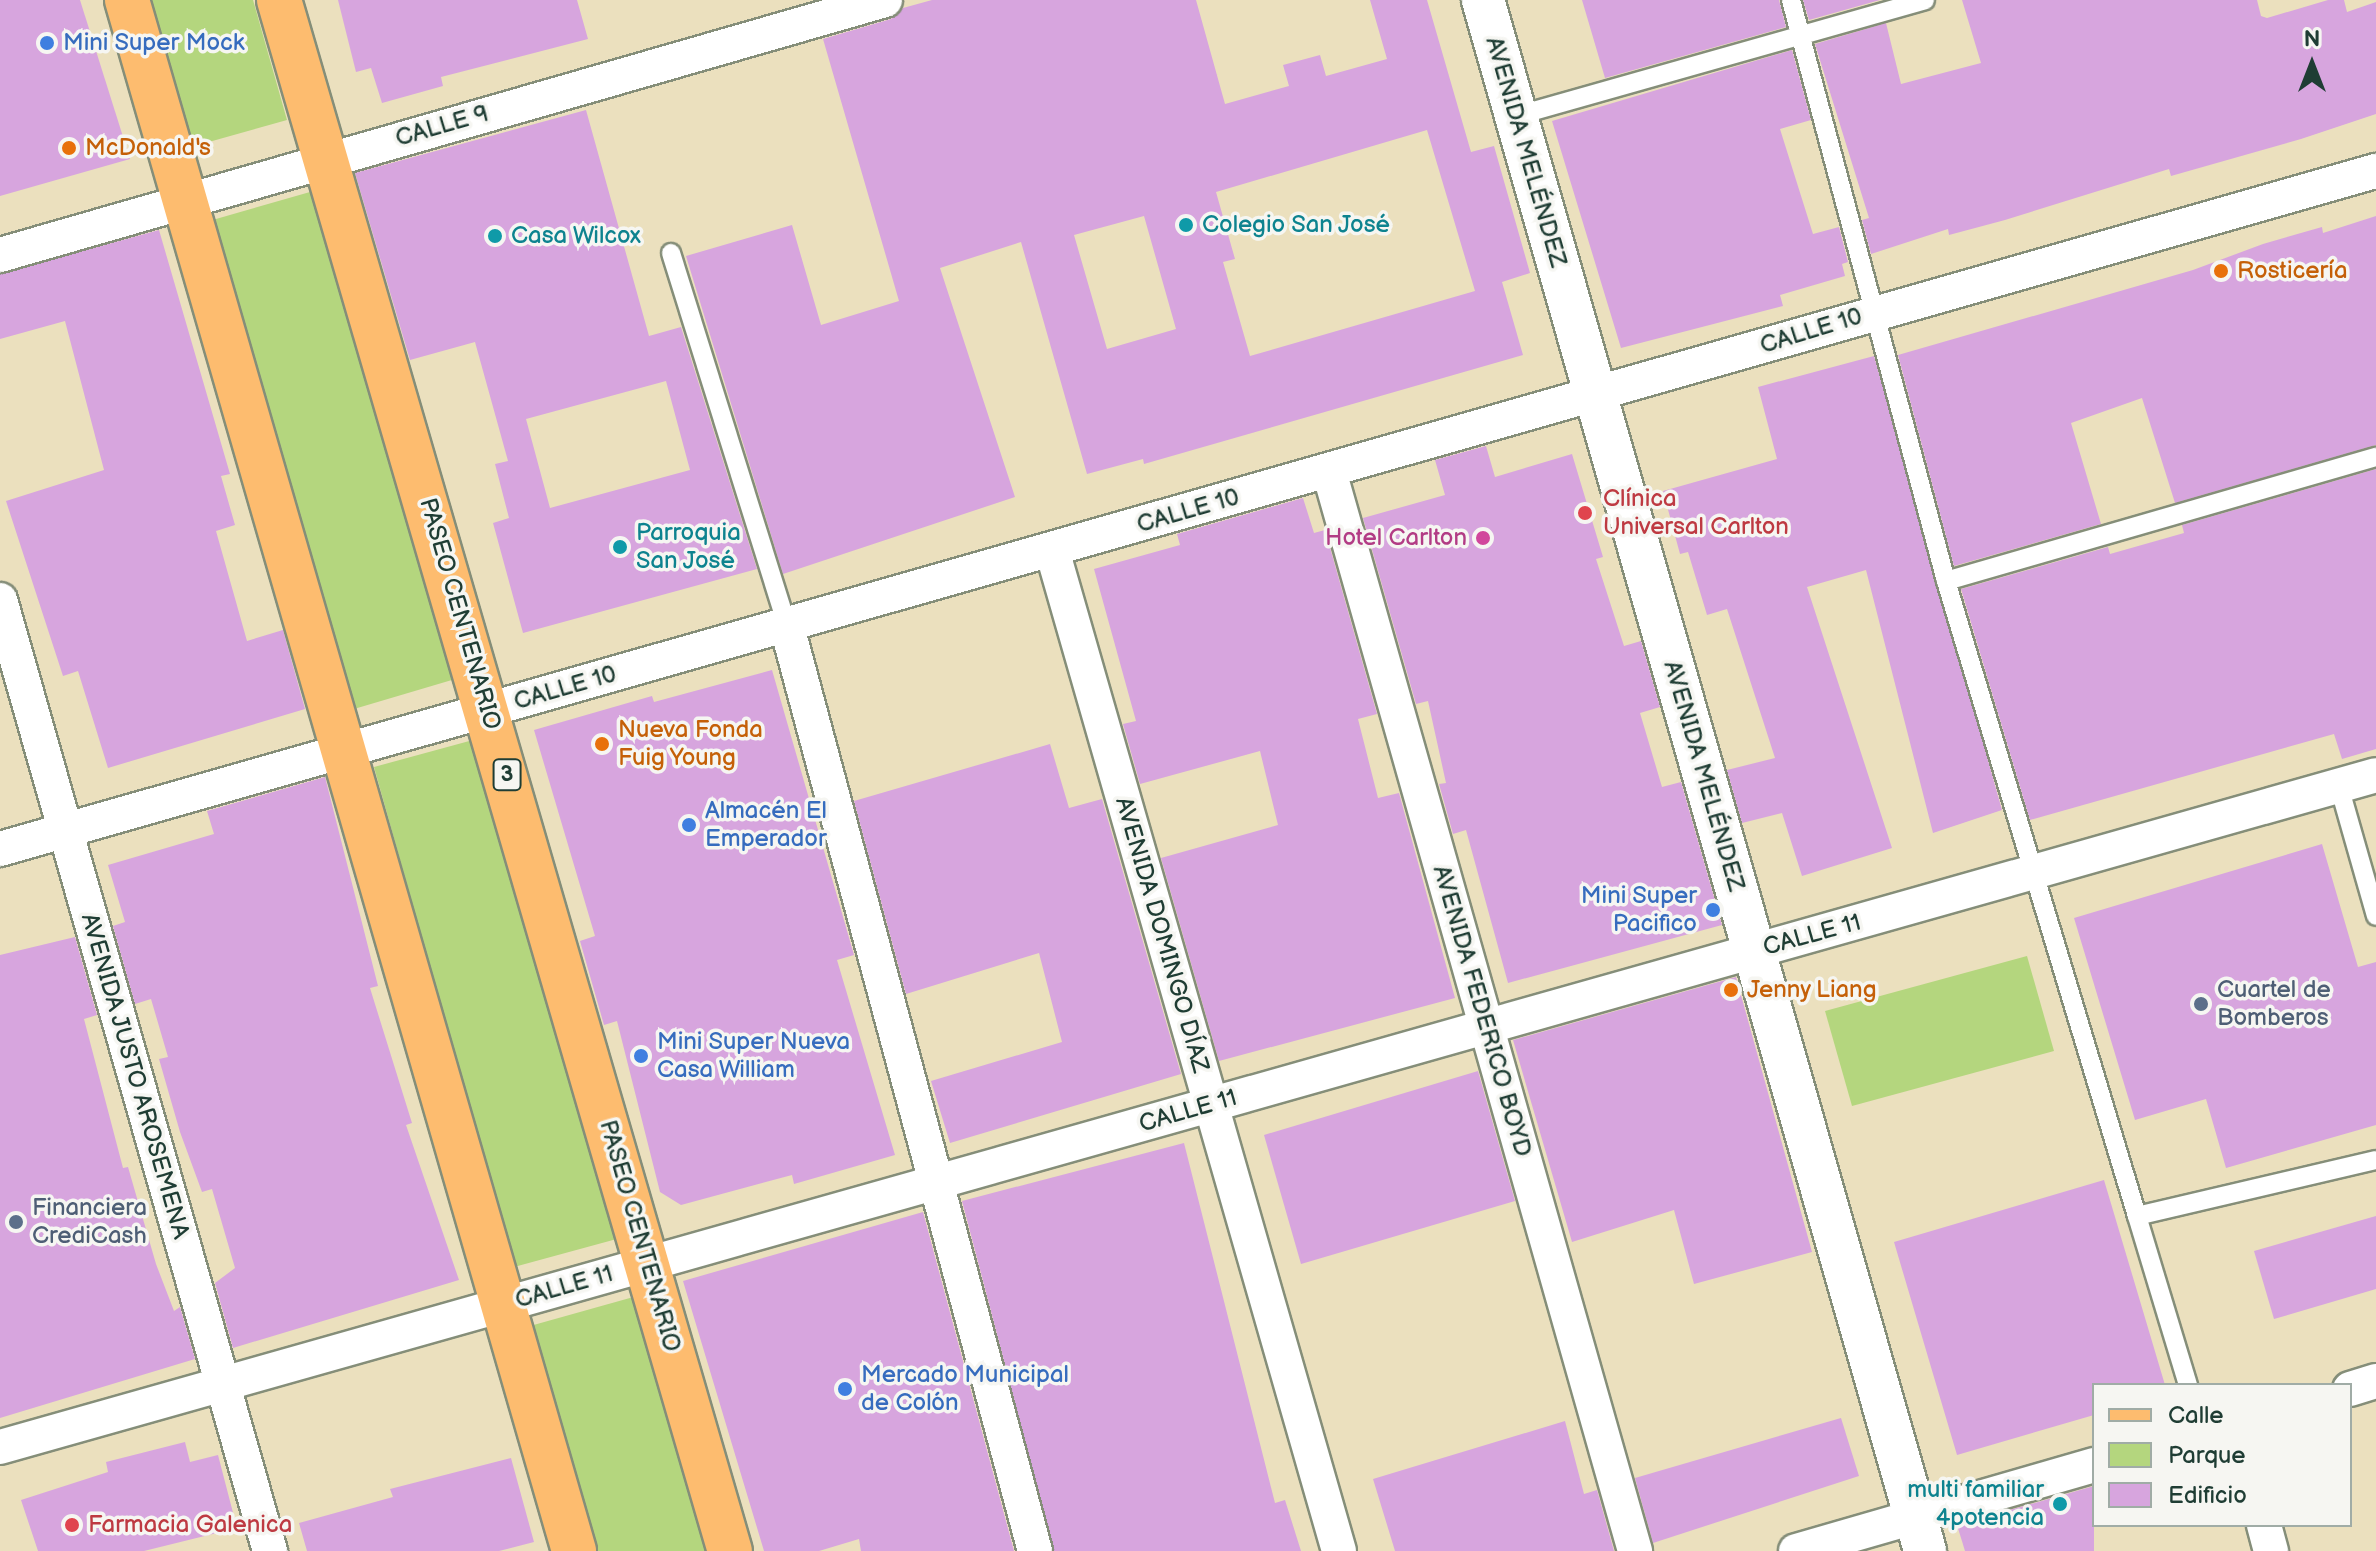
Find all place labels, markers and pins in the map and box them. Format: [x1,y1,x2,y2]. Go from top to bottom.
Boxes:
place label: Mini Super Mock [63,29,245,57]
marker: Mini Super Mock [38,34,56,52]
place label: McDonald's [85,134,211,162]
marker: McDonald's [60,139,78,157]
place label: Colegio San José [1202,211,1392,239]
marker: Colegio San José [1177,216,1195,234]
place label: Casa Wilcox [511,222,642,250]
marker: Casa Wilcox [486,227,504,245]
place label: Rosticería [2237,257,2347,285]
marker: Rosticería [2212,262,2230,280]
place label: Clínica Universal Carlton [1603,485,1789,541]
marker: Clínica Universal Carlton [1574,502,1596,524]
place label: Parroquia San José [636,519,741,575]
place label: Hotel Carlton [1325,524,1467,552]
marker: Hotel Carlton [1474,529,1492,547]
marker: Parroquia San José [611,538,629,556]
place label: Nueva Fonda Fuig Young [618,716,763,772]
marker: Nueva Fonda Fuig Young [593,735,611,753]
place label: Almacén El Emperador [705,797,827,853]
marker: Almacén El Emperador [680,816,698,834]
place label: Mini Super Pacifico [1580,882,1697,938]
marker: Mini Super Pacifico [1704,901,1722,919]
place label: Jenny Liang [1747,976,1878,1004]
place label: Cuartel de Bomberos [2217,976,2331,1032]
marker: Jenny Liang [1722,981,1740,999]
marker: Cuartel de Bomberos [2192,995,2210,1013]
place label: Mini Super Nueva Casa William [657,1028,851,1084]
marker: Mini Super Nueva Casa William [632,1047,650,1065]
place label: Financiera CrediCash [32,1194,147,1250]
marker: Financiera CrediCash [7,1213,25,1231]
place label: Mercado Municipal de Colón [861,1361,1069,1417]
marker: Mercado Municipal de Colón [836,1380,854,1398]
place label: multi familiar 4potencia [1907,1476,2044,1532]
marker: multi familiar 4potencia [2051,1495,2069,1513]
place label: Farmacia Galenica [88,1511,292,1539]
marker: Farmacia Galenica [63,1516,81,1534]

